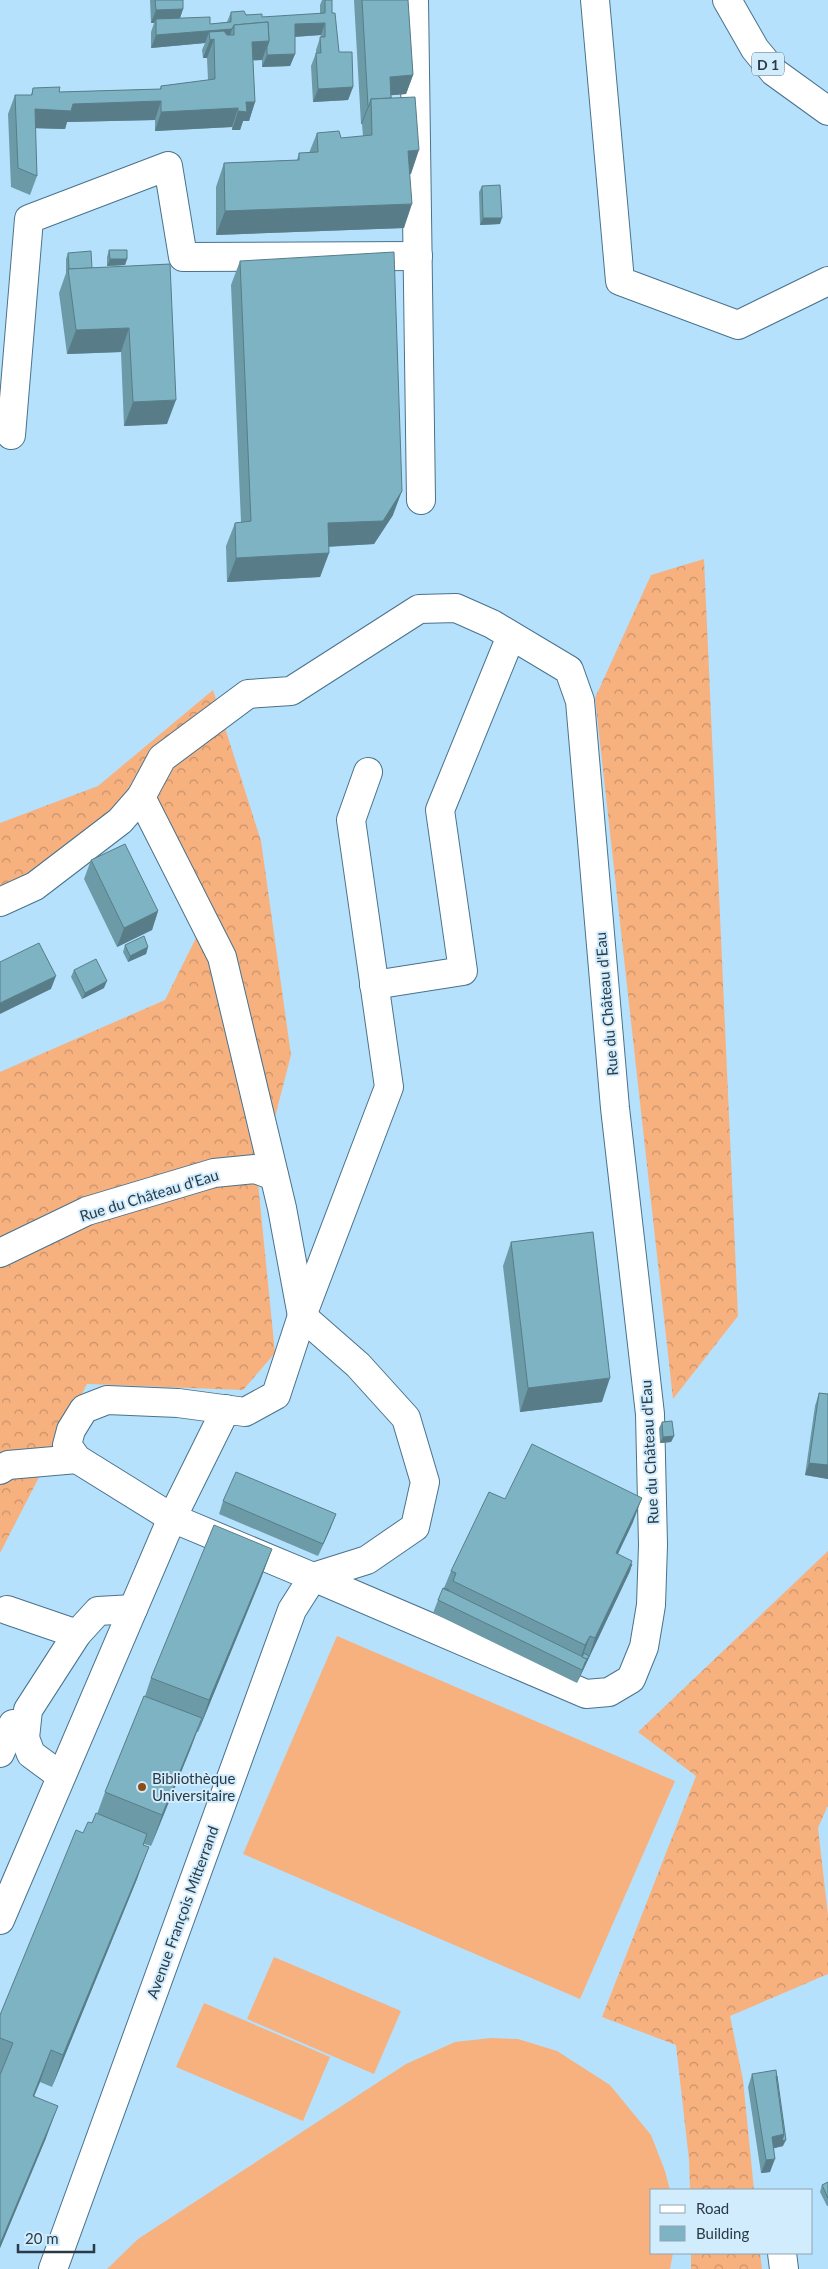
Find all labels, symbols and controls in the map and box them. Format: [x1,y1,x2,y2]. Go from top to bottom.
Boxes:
road number: D 1 [752,52,784,76]
street label: Rue du Château d'Eau [591,931,621,1077]
street label: Rue du Château d'Eau [77,1165,221,1225]
street label: Rue du Château d'Eau [636,1379,662,1525]
place label: Bibliothèque Universitaire [152,1769,235,1804]
marker: Bibliothèque Universitaire [136,1781,148,1793]
street label: Avenue François Mitterrand [142,1823,222,2001]
legend [650,2189,813,2254]
text: Road [696,2199,729,2217]
scale bar [18,2222,94,2254]
text: Building [696,2224,749,2242]
text: 20 m [25,2229,59,2247]

